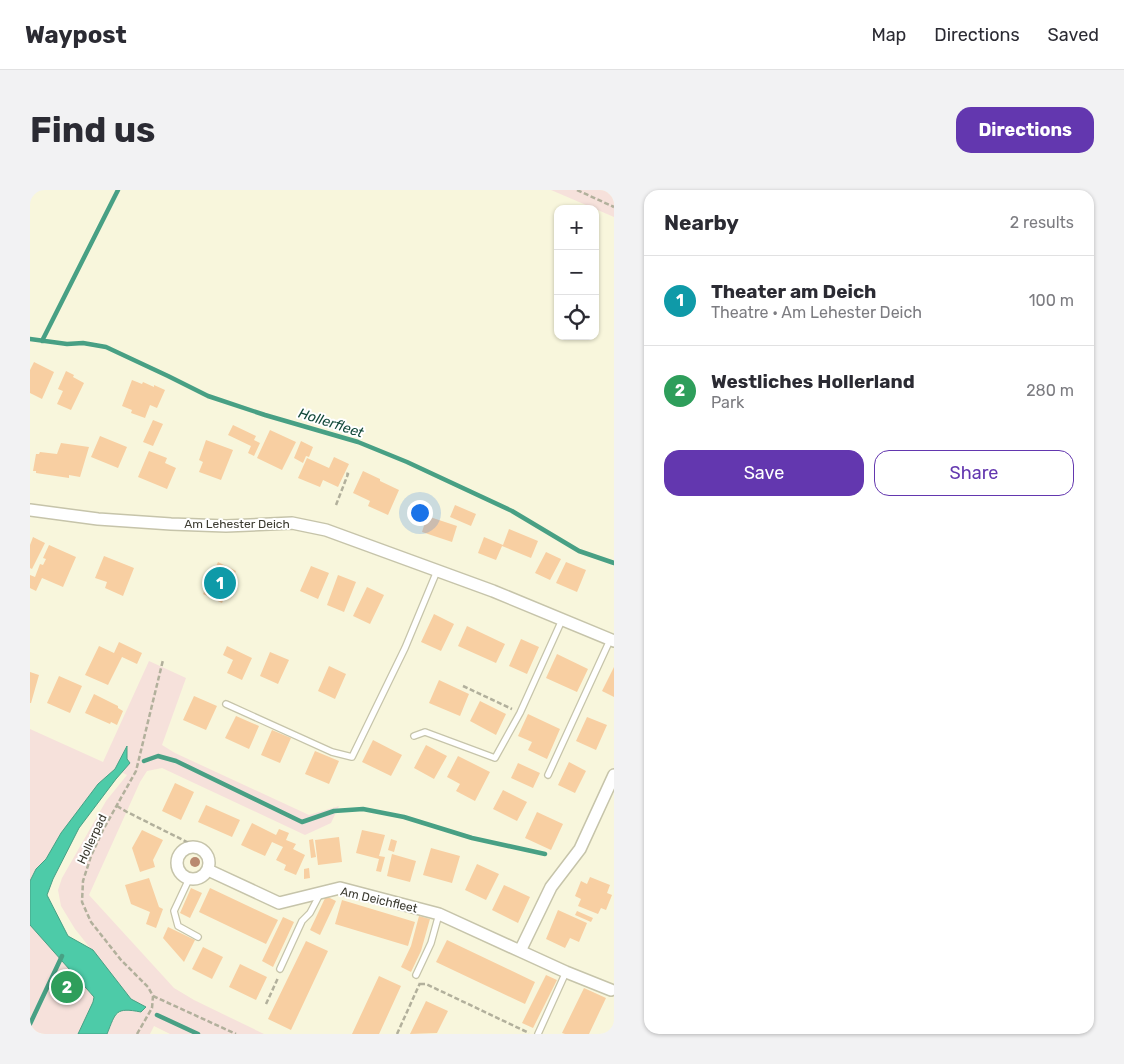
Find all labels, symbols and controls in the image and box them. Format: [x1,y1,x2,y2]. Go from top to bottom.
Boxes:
text: Waypost [25,21,127,49]
text: Map [871,24,906,46]
text: Directions [934,24,1020,46]
text: Saved [1048,24,1099,46]
button: Directions [956,107,1094,153]
text: Find us [30,109,155,151]
map controls [554,205,599,340]
button: + [554,205,599,250]
text: Nearby [664,210,739,235]
text: 2 results [1010,213,1074,232]
button: − [554,250,599,295]
text: Theater am Deich [711,280,876,303]
text: 1 [676,291,684,310]
text: 100 m [1029,291,1074,310]
button: locate [554,295,599,340]
text: Theatre · Am Lehester Deich [711,303,922,322]
text: Westliches Hollerland [711,370,915,393]
text: 2 [675,381,685,400]
text: 280 m [1026,381,1074,400]
text: Park [711,393,744,412]
water label: Hollerfleet [296,405,366,442]
button: Save [664,450,864,496]
button: Share [874,450,1074,496]
your location [407,500,433,526]
street label: Am Lehester Deich [184,517,290,531]
pin: 1 [204,564,236,602]
street label: Hollerpad [74,812,110,866]
street label: Am Deichfleet [339,884,419,916]
pin: 2 [51,968,83,1006]

